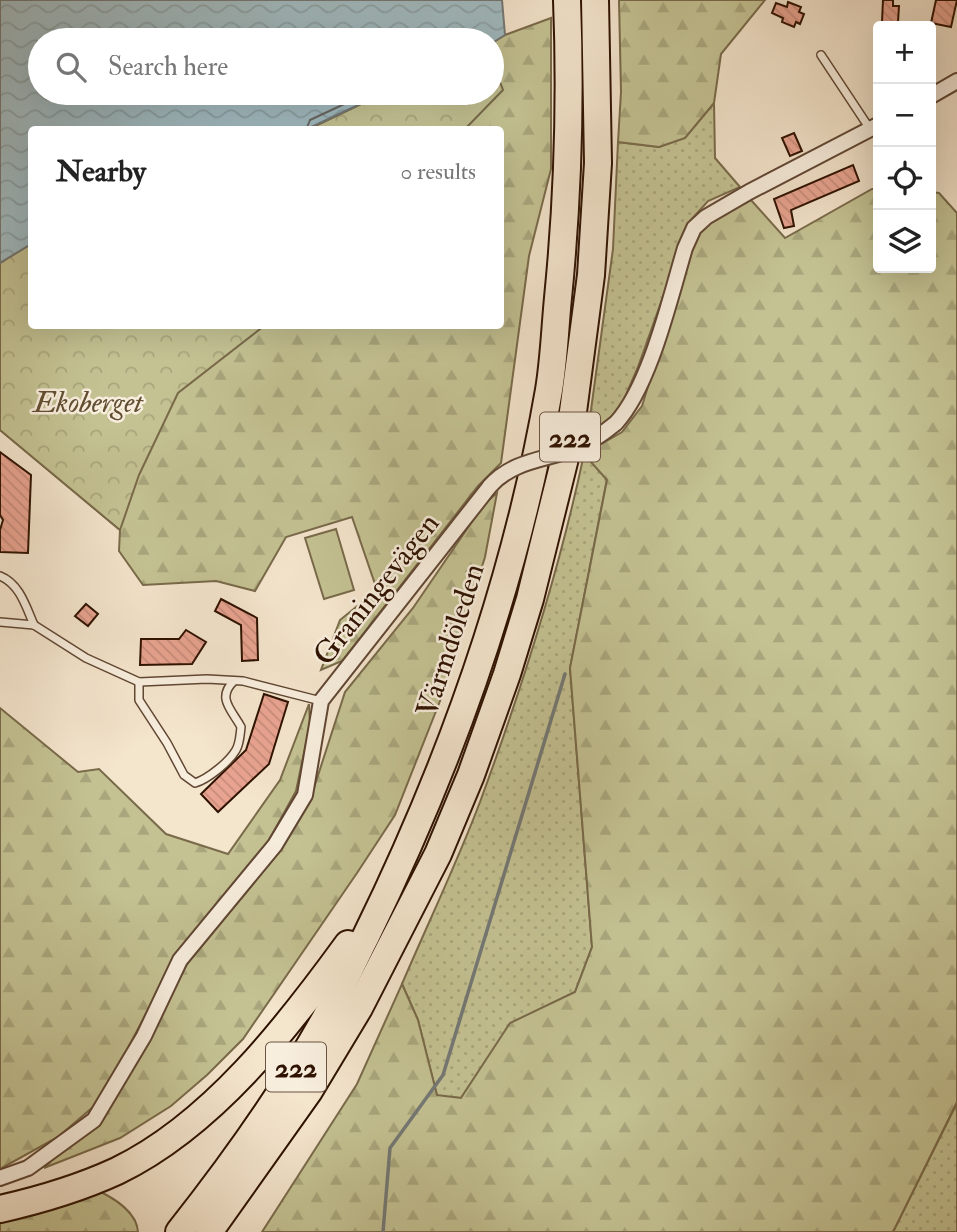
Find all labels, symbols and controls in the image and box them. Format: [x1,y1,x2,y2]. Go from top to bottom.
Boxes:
map controls [873,21,936,273]
button: + [873,21,936,84]
search box [28,28,504,105]
icon: search [52,48,90,86]
text: Search here [108,51,228,83]
button: − [873,84,936,147]
button: locate [873,147,936,210]
text: Nearby [56,153,146,190]
text: 0 results [400,157,476,186]
button: layers [873,210,936,273]
park label: Ekoberget [31,384,144,421]
road number: 222 [540,412,600,462]
street label: Graningevägen [306,506,447,673]
street label: Värmdöleden [408,559,493,722]
road number: 222 [266,1042,326,1092]

